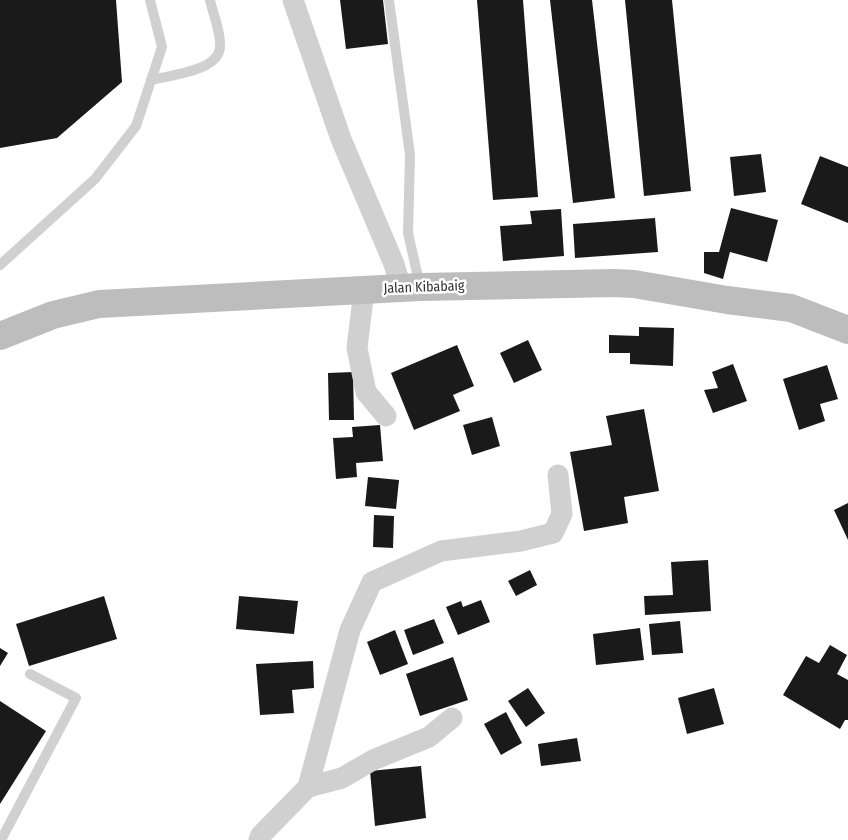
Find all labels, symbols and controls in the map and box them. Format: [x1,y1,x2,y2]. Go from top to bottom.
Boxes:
street label: Jalan Kibabaig [383,277,465,297]

